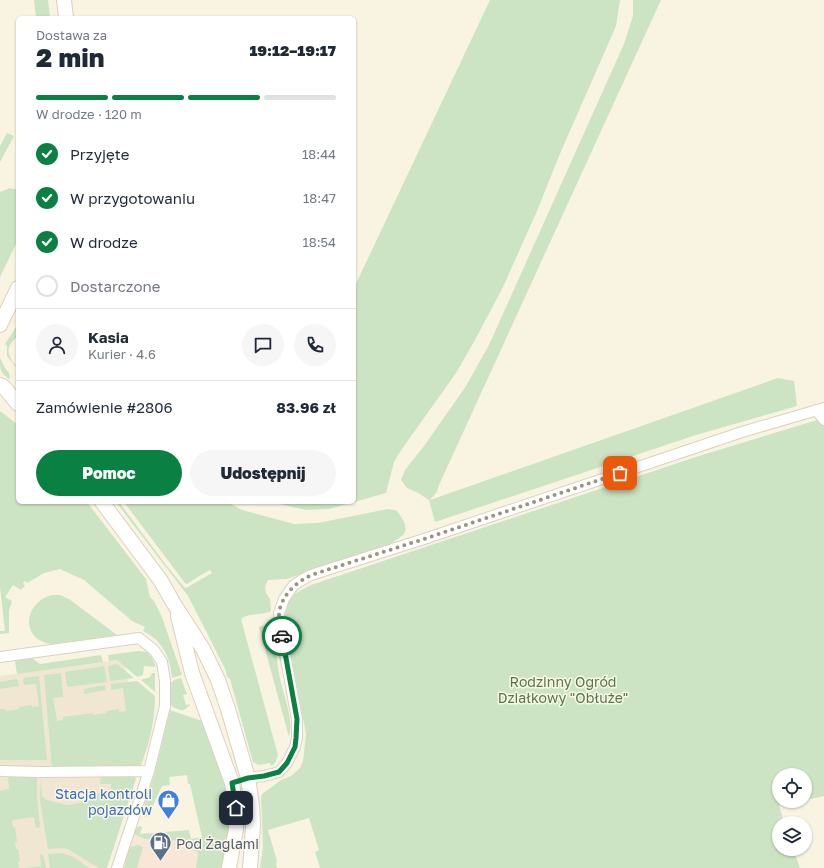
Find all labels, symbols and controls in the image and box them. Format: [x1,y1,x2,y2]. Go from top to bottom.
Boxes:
text: Dostawa za [36,27,107,43]
text: 19:12–19:17 [249,41,336,59]
text: 2 min [36,42,104,73]
text: W drodze · 120 m [36,106,142,122]
icon: check [36,143,58,165]
text: Przyjęte [70,145,129,163]
text: 18:44 [302,146,336,162]
icon: check [36,187,58,209]
text: W przygotowaniu [70,189,195,207]
text: 18:47 [303,190,336,206]
icon: check [36,231,58,253]
text: W drodze [70,233,138,251]
text: 18:54 [302,234,336,250]
text: Dostarczone [70,277,160,295]
button: person [36,324,78,366]
button: chat [242,324,284,366]
button: phone [294,324,336,366]
text: Kasia [88,328,129,346]
text: Kurier · 4.6 [88,346,156,362]
text: Zamówienie #2806 [36,398,173,416]
text: 83.96 zł [276,398,336,416]
button: Pomoc [36,450,182,496]
button: Udostępnij [190,450,336,496]
pin [603,456,637,490]
icon: bag [609,462,631,484]
courier [262,616,302,656]
icon: car [271,625,293,647]
park label: Rodzinny Ogród Działkowy "Obłuże" [498,673,628,706]
map controls [772,768,812,856]
button: locate [772,768,812,808]
place label: Stacja kontroli pojazdów [55,785,152,818]
shop icon: Stacja kontroli pojazdów [155,788,181,821]
pin [219,791,253,825]
icon: home [225,797,247,819]
button: layers [772,816,812,856]
fuel station icon: Pod Żaglami [147,830,173,863]
place label: Pod Żaglami [176,835,259,852]

